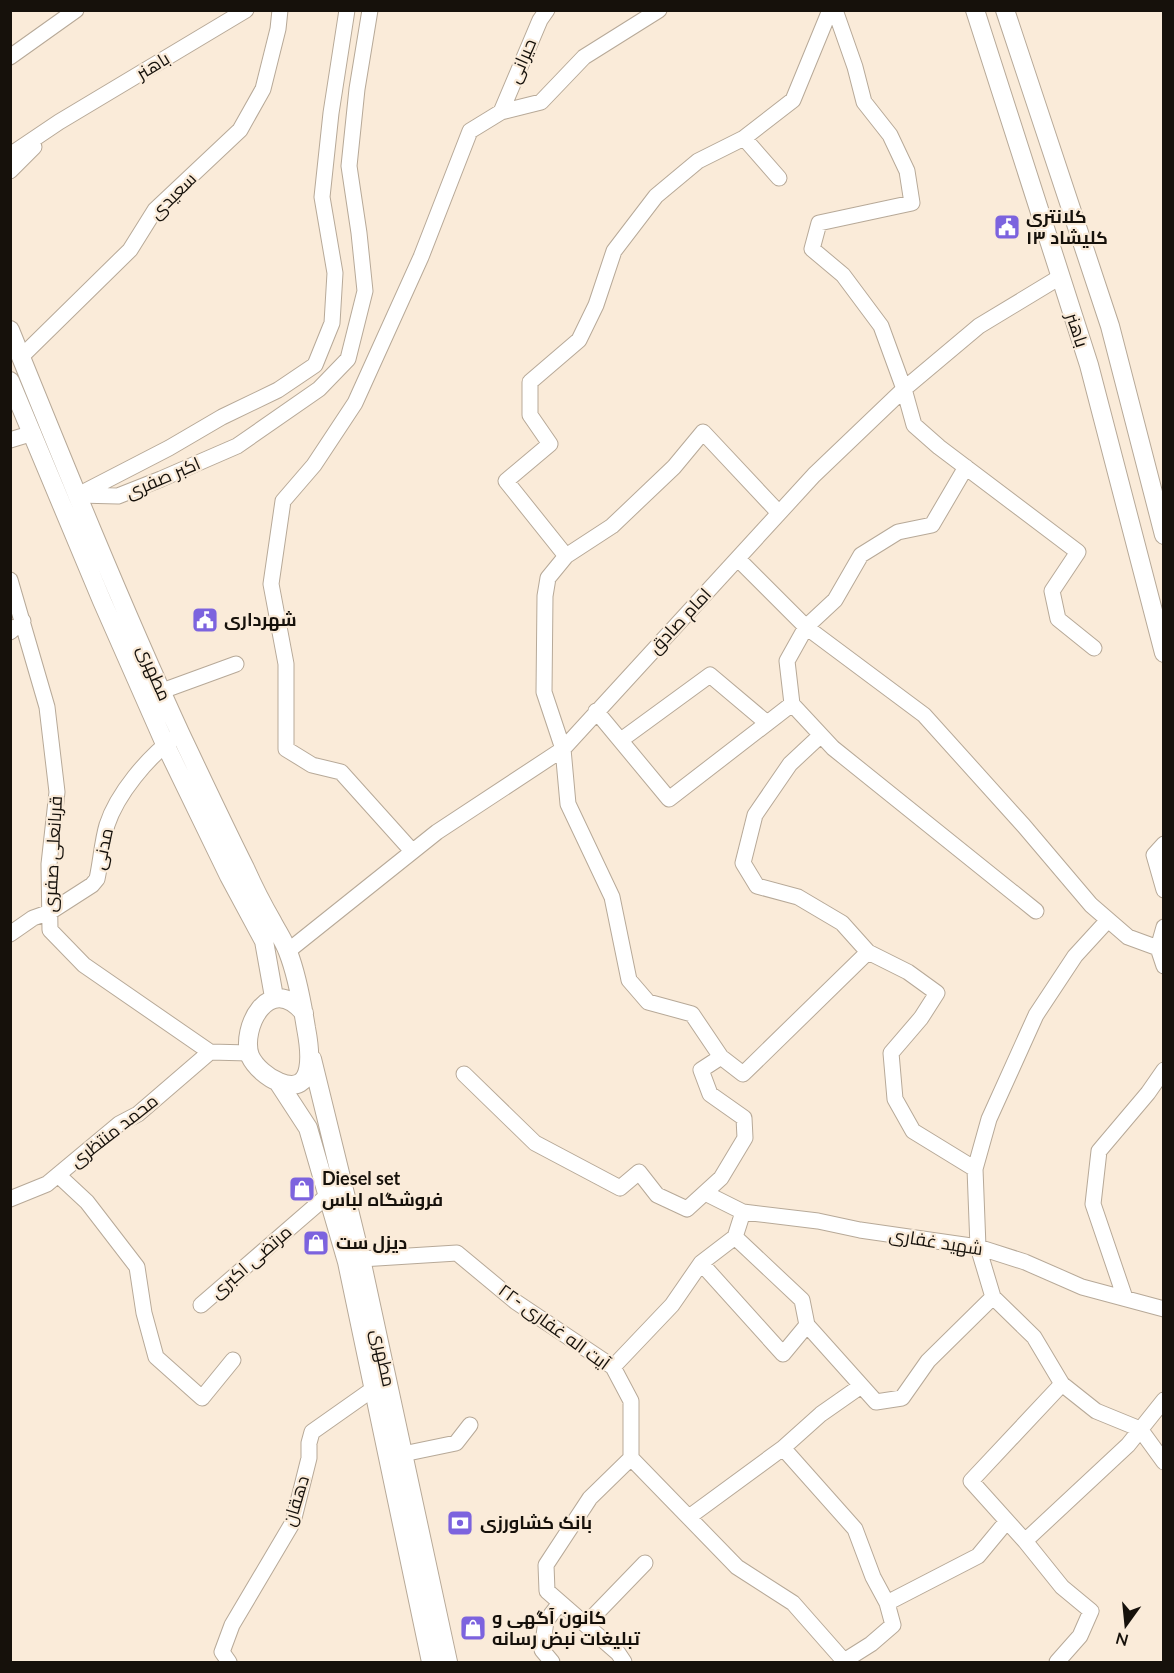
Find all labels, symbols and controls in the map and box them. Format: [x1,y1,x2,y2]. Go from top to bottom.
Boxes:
street label: حیرانی [502,35,541,87]
street label: باهنر [131,47,174,85]
street label: سعیدی [144,167,201,224]
place label: کلانتری ۱۳ کلیشاد [1026,205,1108,248]
public building icon: کلانتری ۱۳ کلیشاد [992,212,1022,242]
street label: باهنر [1061,309,1094,350]
street label: اکبر صفری [122,451,204,504]
street label: امام صادق [643,583,717,659]
public building icon: شهرداری [190,605,220,635]
place label: شهرداری [224,608,297,631]
street label: مطهری [132,641,176,704]
street label: قربانعلی صفری [38,795,67,913]
street label: مدنی [87,826,118,872]
street label: محمد منتظری [65,1089,163,1172]
place label: Diesel set فروشگاه لباس [322,1167,443,1211]
shop icon: Diesel set فروشگاه لباس [287,1174,317,1204]
street label: مرتضی اکبری [205,1220,296,1303]
street label: شهید غفاری [888,1223,985,1260]
shop icon: دیزل ست [301,1228,331,1258]
place label: دیزل ست [336,1231,407,1254]
street label: ۲۲- آیت اله غفاری [494,1278,615,1375]
street label: مطهری [366,1327,401,1389]
street label: دهقان [277,1473,314,1529]
bank icon: بانک کشاورزی [445,1508,475,1538]
place label: بانک کشاورزی [480,1511,592,1534]
north arrow [1096,1595,1156,1655]
place label: کانون آگهی و تبلیغات نبض رسانه [492,1606,640,1650]
shop icon: کانون آگهی و تبلیغات نبض رسانه [458,1613,488,1643]
text: N [1114,1629,1130,1651]

